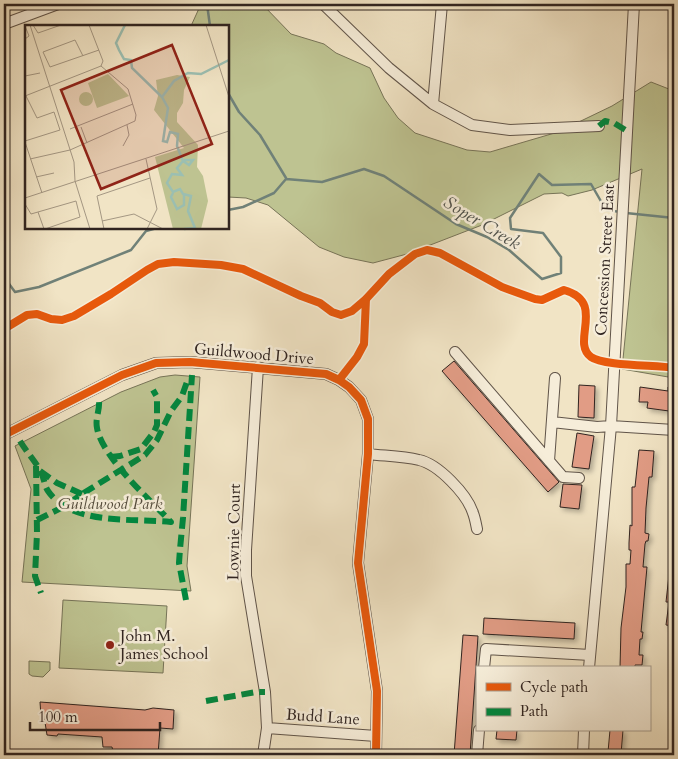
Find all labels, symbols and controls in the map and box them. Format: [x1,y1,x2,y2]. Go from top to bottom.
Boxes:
inset map [25,25,229,229]
street label: Concession Street East [590,184,620,336]
water label: Soper Creek [439,190,526,256]
street label: Guildwood Drive [193,338,315,370]
street label: Lownie Court [222,483,246,581]
park label: Guildwood Park [58,493,162,515]
place label: John M. James School [118,625,208,665]
marker: John M. James School [104,639,116,651]
legend [476,666,650,732]
text: Cycle path [520,677,589,697]
scale bar [30,699,160,731]
text: Path [520,701,549,721]
street label: Budd Lane [285,703,361,731]
text: 100 m [38,707,78,727]

